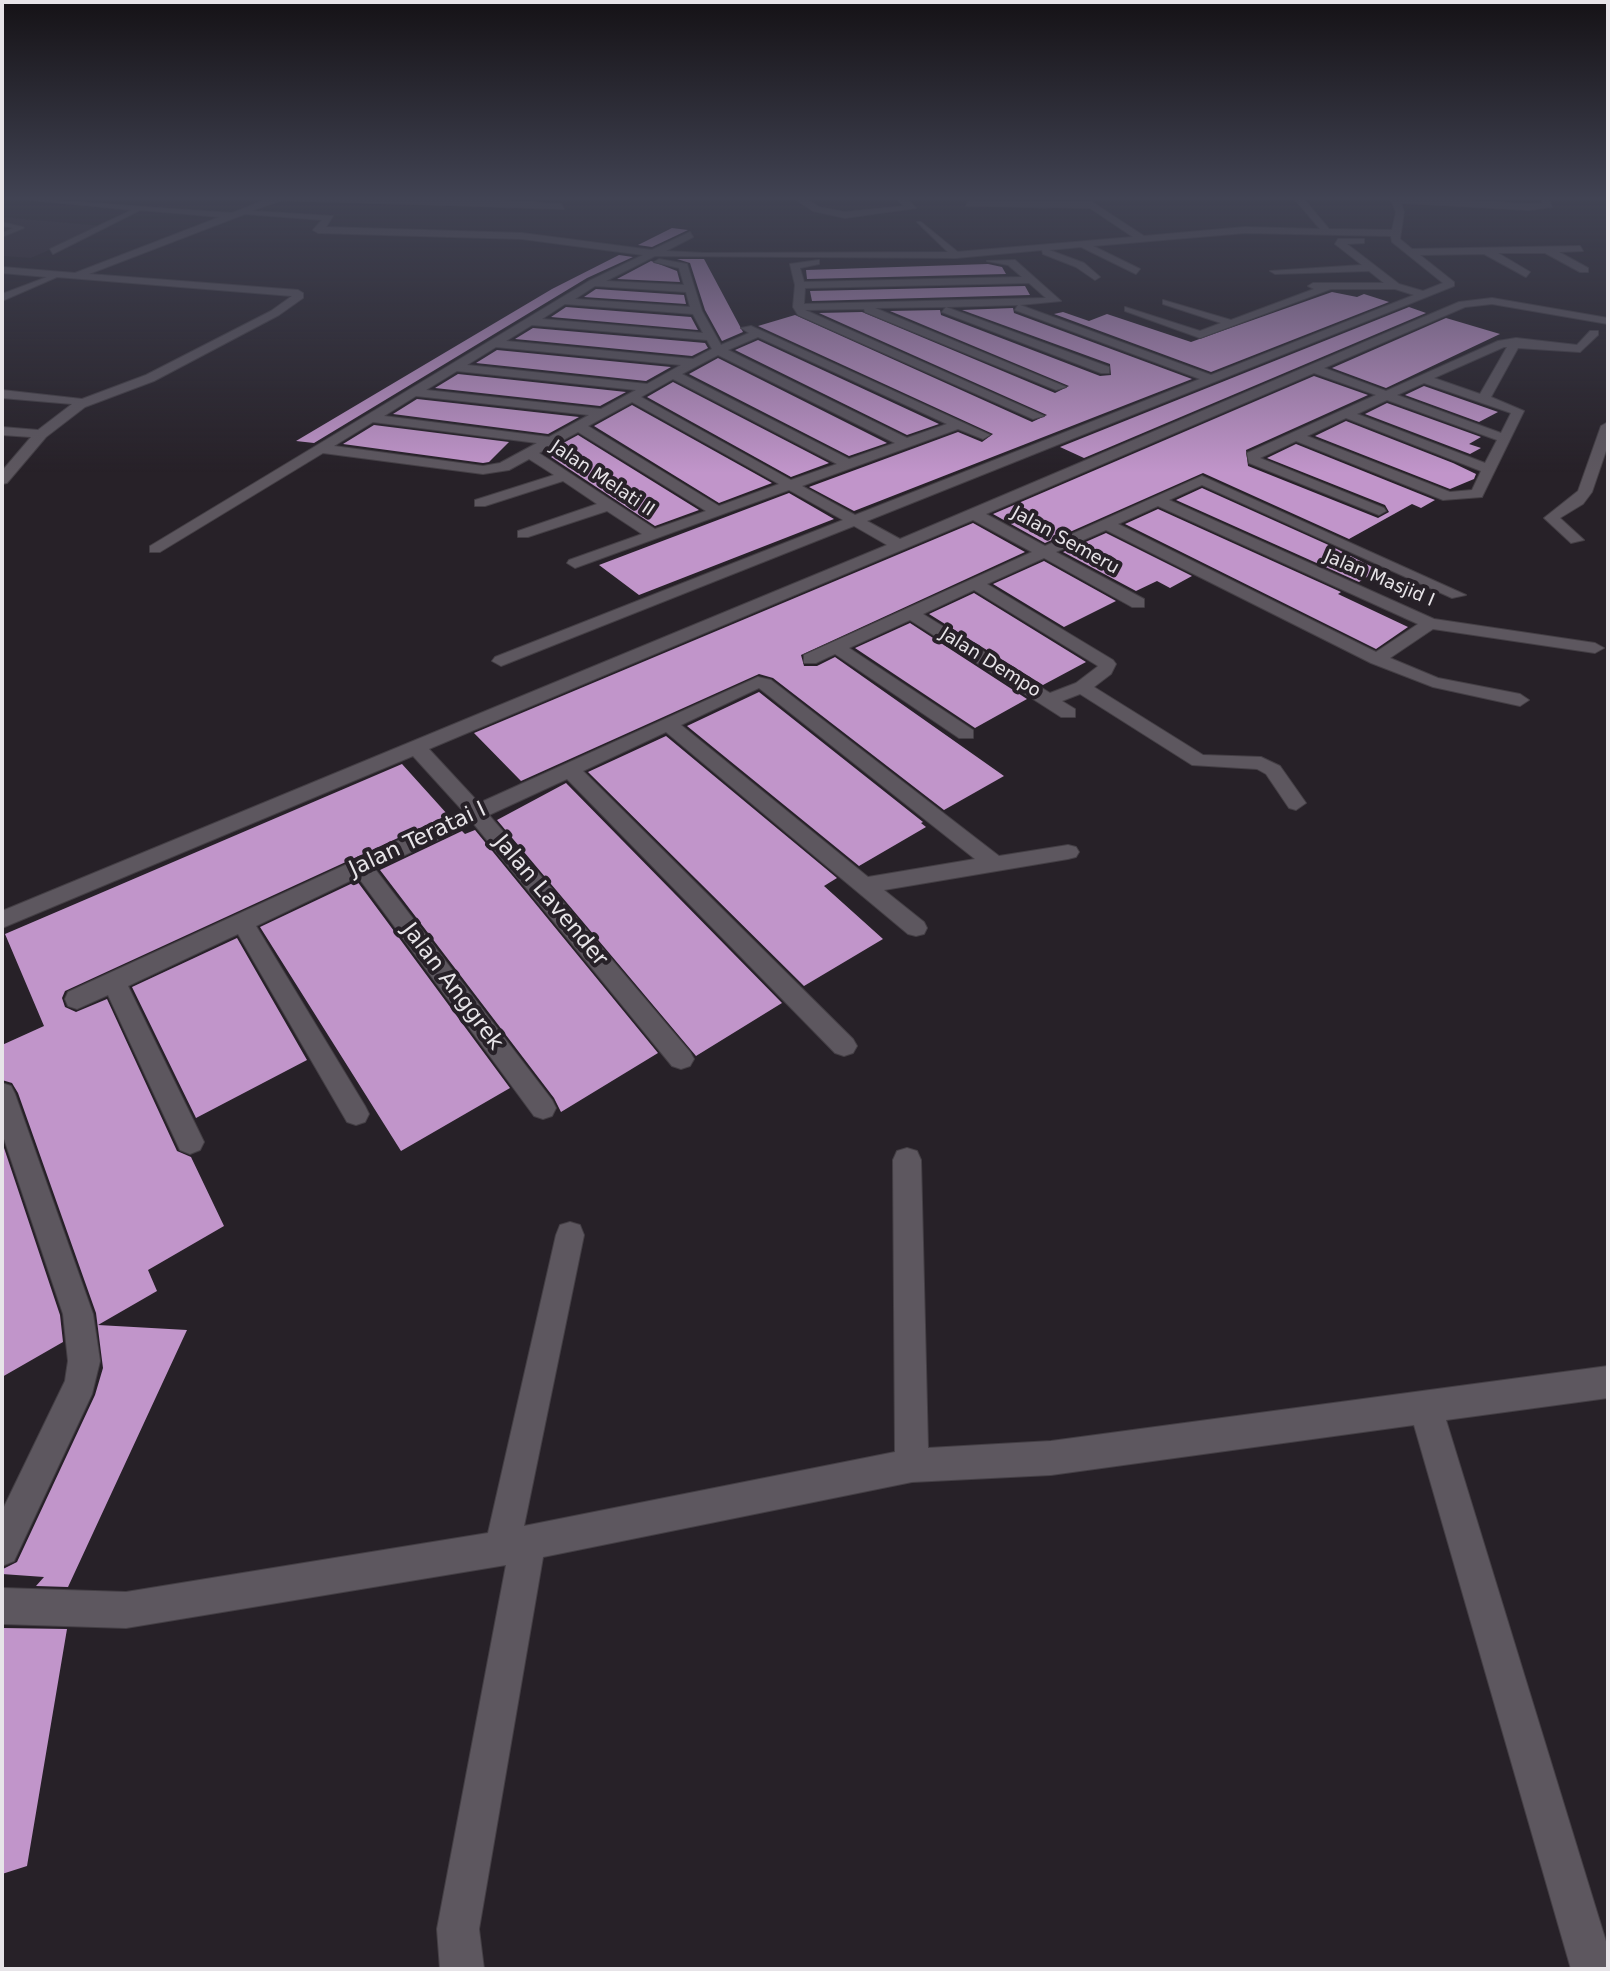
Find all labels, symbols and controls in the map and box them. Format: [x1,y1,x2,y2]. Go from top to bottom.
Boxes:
street label: Jalan Melati II [546,436,658,522]
street label: Jalan Semeru [1008,503,1122,579]
street label: Jalan Masjid I [1321,546,1437,612]
street label: Jalan Dempo [936,624,1044,702]
street label: Jalan Teratai I [345,797,491,883]
street label: Jalan Lavender [487,830,613,972]
street label: Jalan Anggrek [396,918,508,1056]

